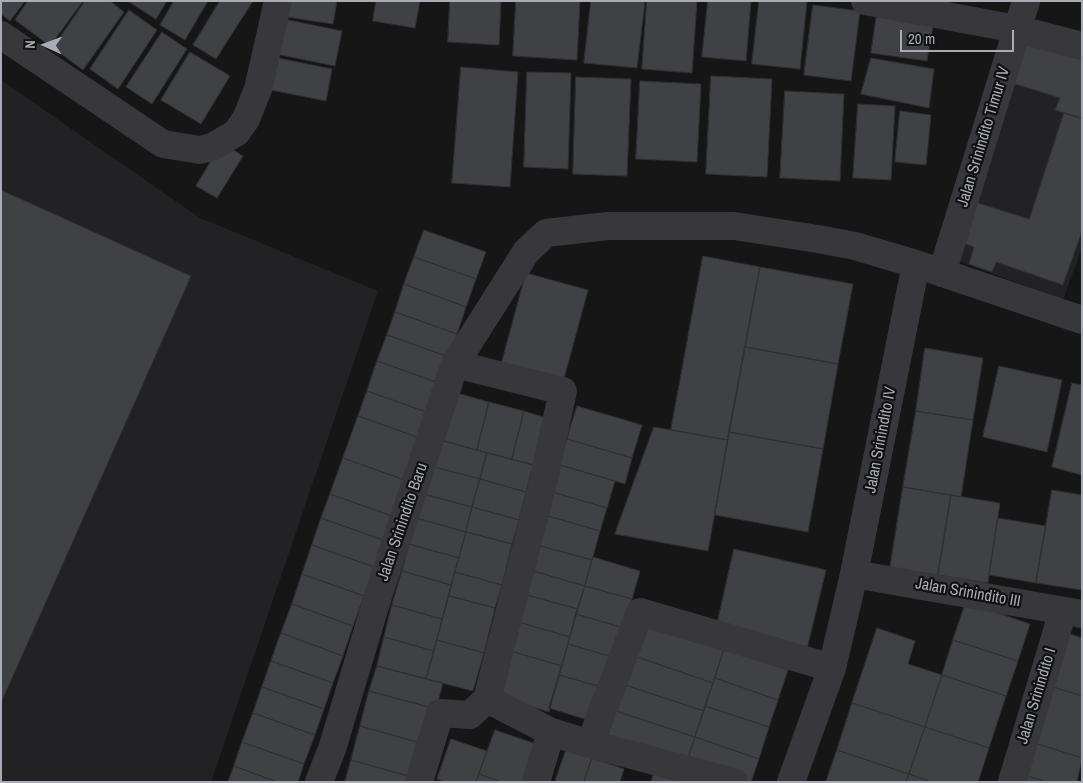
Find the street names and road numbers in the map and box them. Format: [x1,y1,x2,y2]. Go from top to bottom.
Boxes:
street label: Jalan Srinindito Timur IV [954,65,1014,209]
street label: Jalan Srinindito IV [861,385,901,495]
street label: Jalan Srinindito Baru [374,461,432,583]
street label: Jalan Srinindito III [914,574,1022,612]
street label: Jalan Srinindito I [1013,646,1061,746]

